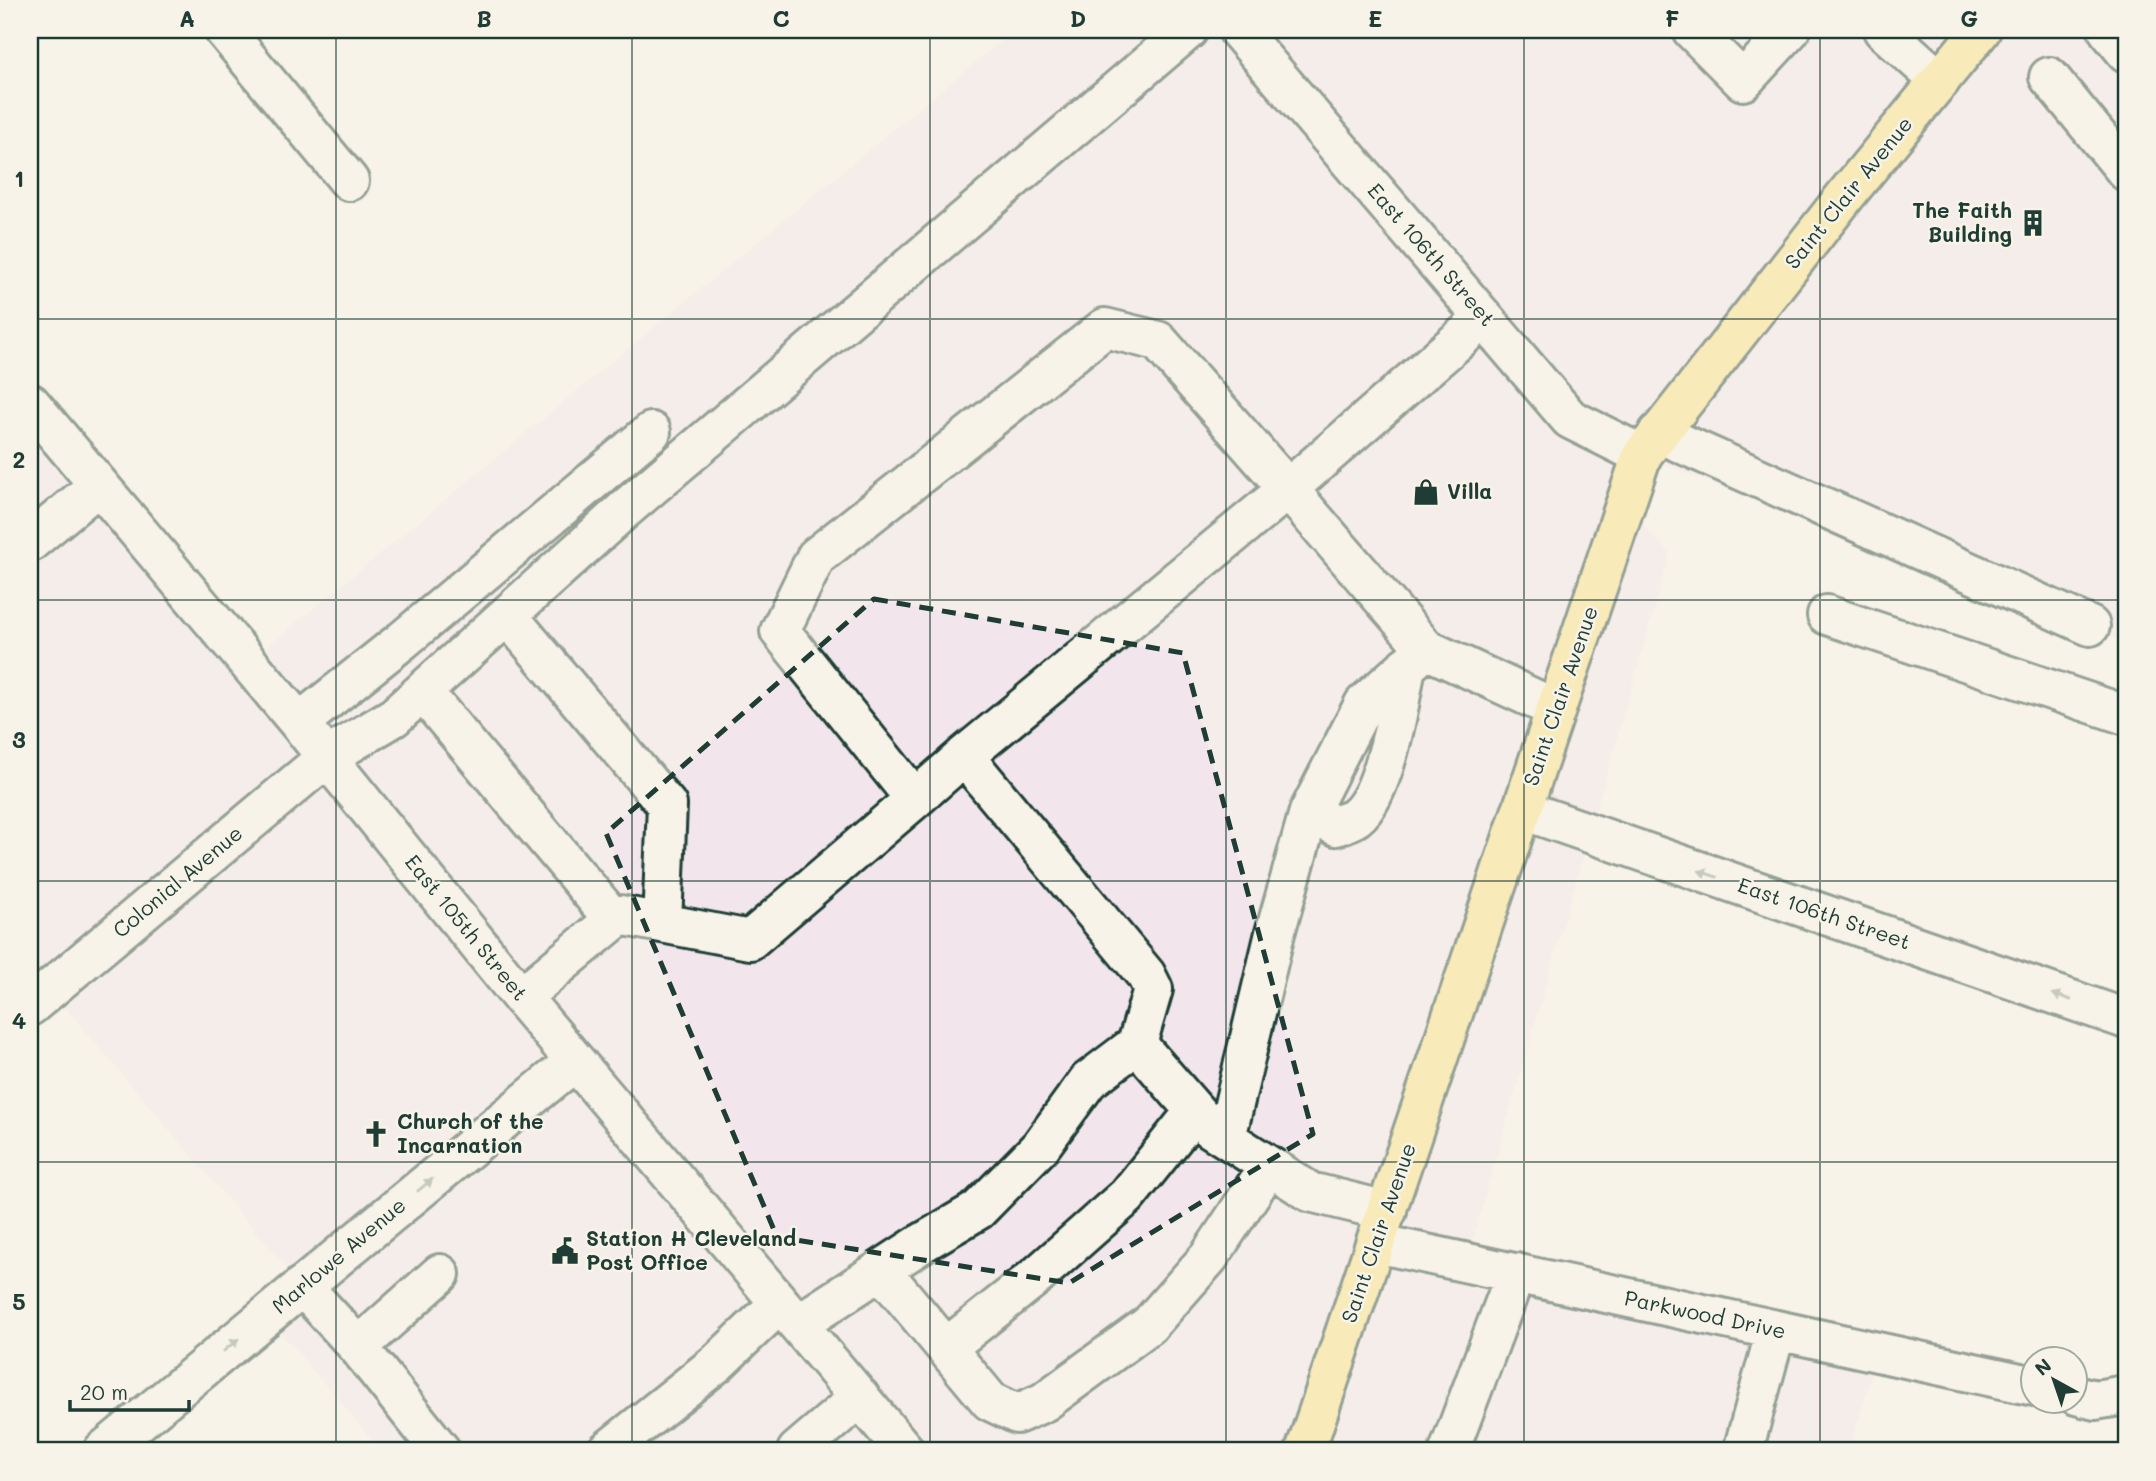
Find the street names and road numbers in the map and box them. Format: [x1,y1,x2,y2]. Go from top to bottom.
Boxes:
street label: Saint Clair Avenue [1778,110,1918,274]
street label: East 106th Street [1363,177,1502,331]
street label: Saint Clair Avenue [1516,602,1603,789]
street label: Colonial Avenue [107,819,247,943]
street label: East 105th Street [400,848,534,1006]
street label: East 106th Street [1735,870,1914,955]
street label: Saint Clair Avenue [1334,1139,1421,1326]
street label: Marlowe Avenue [265,1191,411,1319]
street label: Parkwood Drive [1622,1283,1789,1344]

